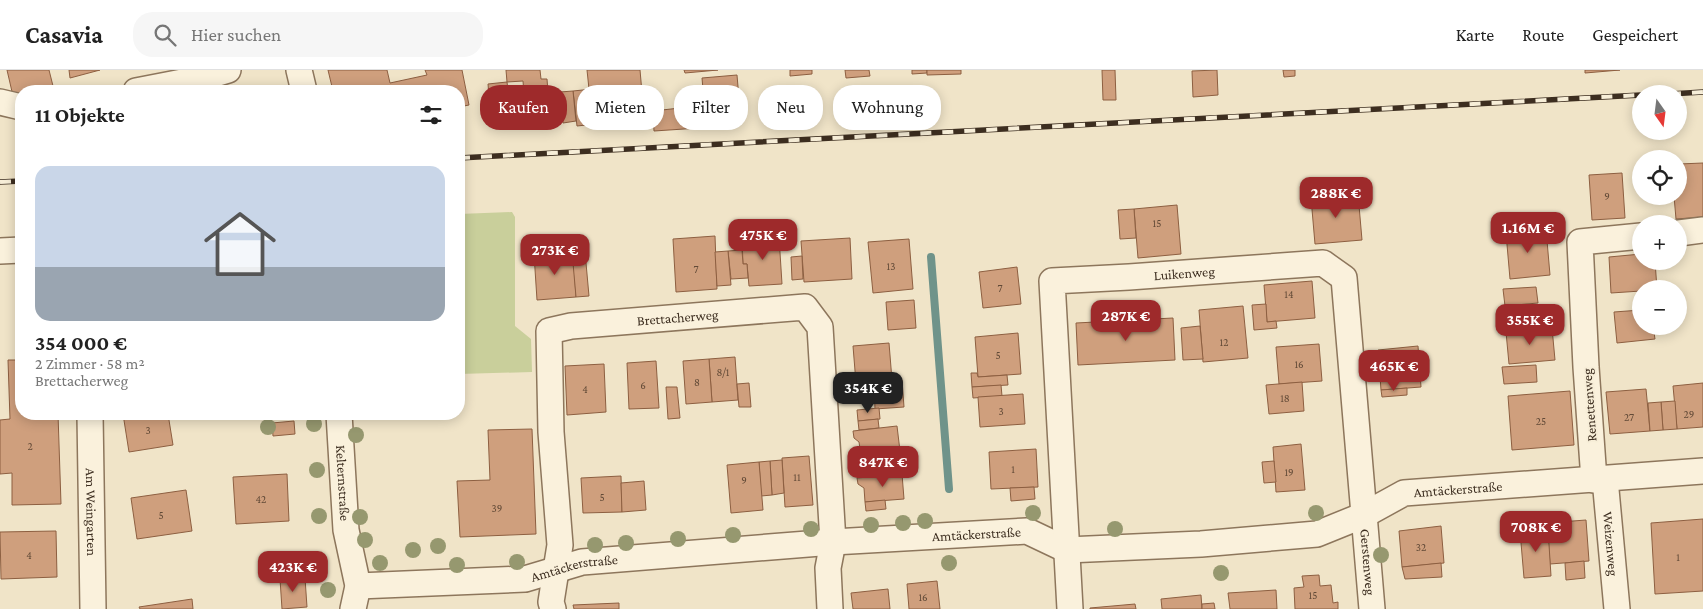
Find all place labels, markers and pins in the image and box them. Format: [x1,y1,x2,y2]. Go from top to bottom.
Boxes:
pin: 288K € [1295,176,1377,219]
pin: 1.16M € [1482,212,1574,254]
pin: 475K € [722,218,804,261]
pin: 273K € [514,234,596,276]
pin: 287K € [1085,300,1167,342]
pin: 355K € [1489,304,1571,346]
pin: 465K € [1353,350,1435,392]
pin: 354K € [827,372,909,414]
pin: 847K € [842,446,924,488]
pin: 708K € [1495,510,1577,553]
pin: 423K € [252,550,334,593]

